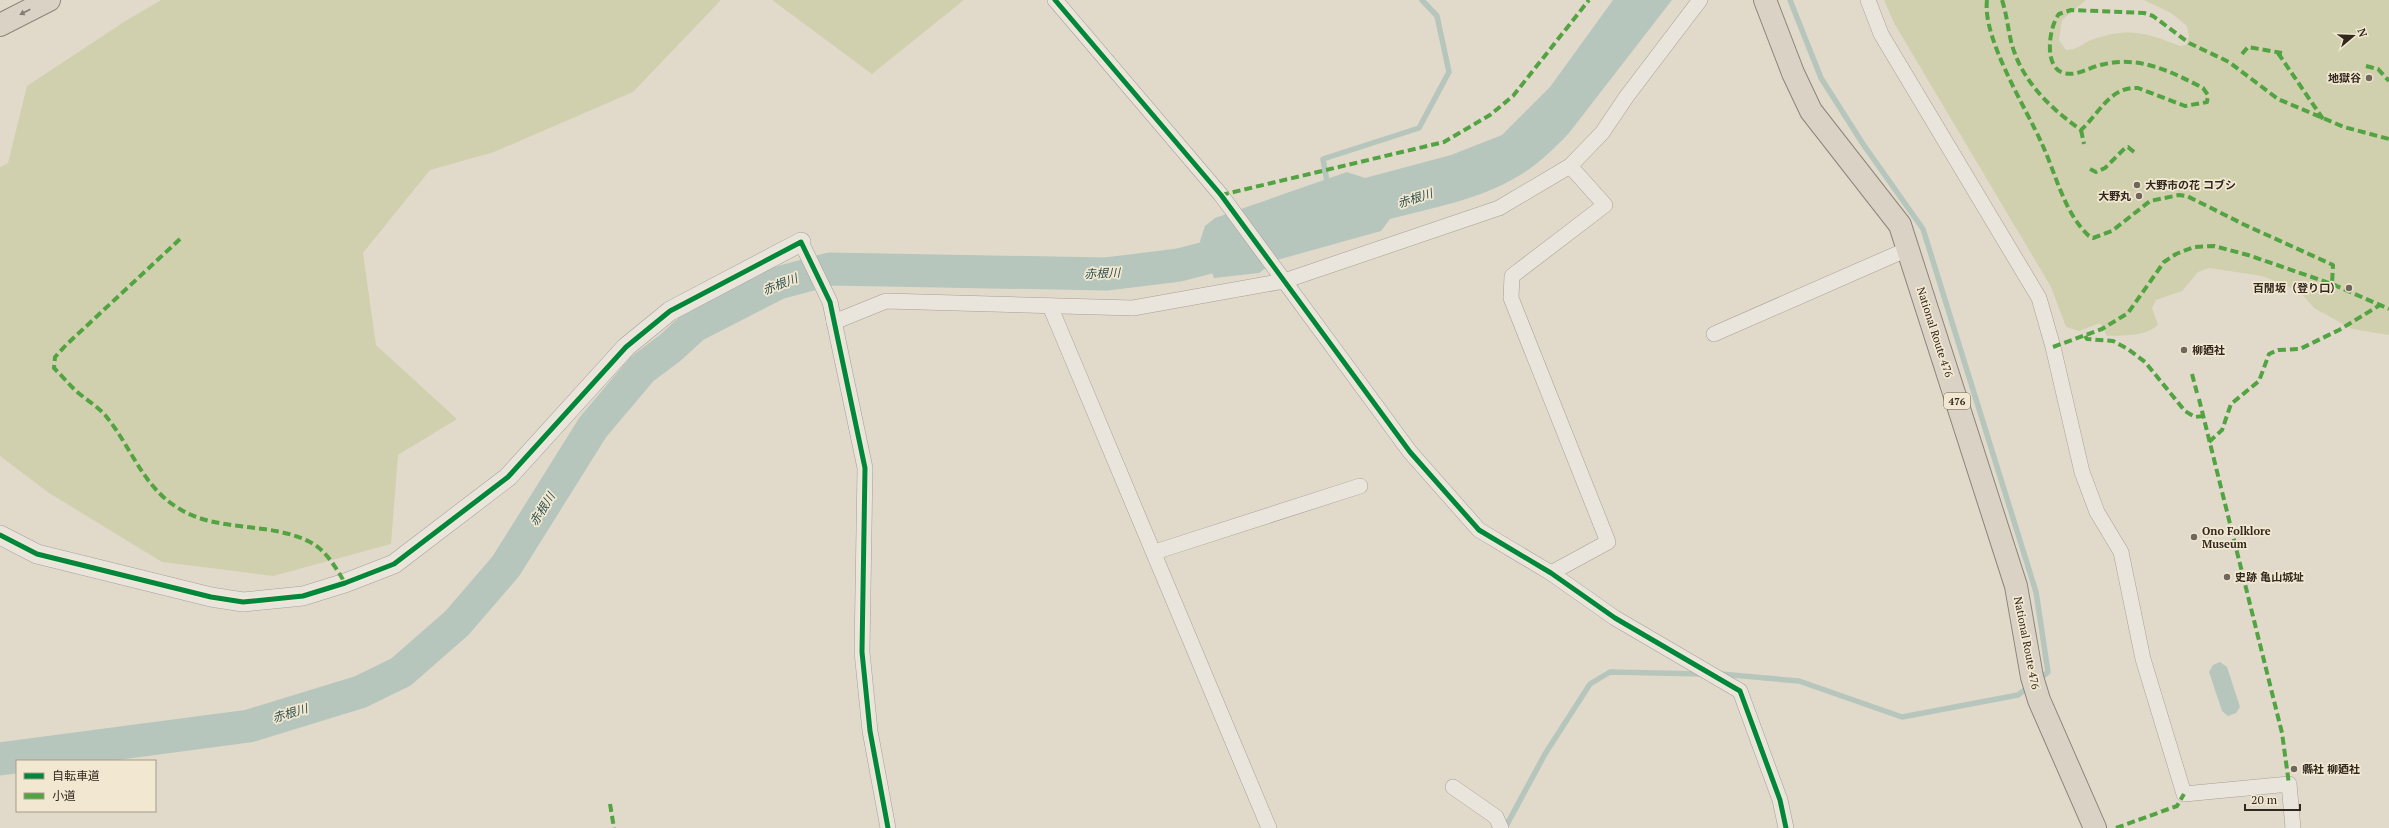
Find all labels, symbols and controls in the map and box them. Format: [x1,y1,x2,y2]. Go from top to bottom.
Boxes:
one-way arrow [19,9,30,15]
north arrow [2333,16,2373,56]
text: N [2354,27,2371,40]
place label: 地獄谷 [2328,71,2361,85]
marker: 地獄谷 [2364,73,2374,83]
place label: 大野市の花 コブシ [2145,178,2236,192]
marker: 大野市の花 コブシ [2132,180,2142,190]
water label: 赤根川 [1396,185,1436,211]
place label: 大野丸 [2098,189,2131,203]
marker: 大野丸 [2134,191,2144,201]
water label: 赤根川 [1084,265,1122,281]
water label: 赤根川 [761,270,801,297]
place label: 百閒坂（登り口） [2253,281,2341,295]
marker: 百閒坂（登り口） [2344,283,2354,293]
street label: National Route 476 [1914,285,1956,379]
place label: 柳廼社 [2192,343,2225,357]
marker: 柳廼社 [2179,345,2189,355]
road number: 476 [1944,393,1970,409]
water label: 赤根川 [526,488,559,528]
place label: Ono Folklore Museum [2202,524,2271,551]
marker: Ono Folklore Museum [2189,532,2199,542]
place label: 史跡 亀山城址 [2235,570,2304,584]
marker: 史跡 亀山城址 [2222,572,2232,582]
street label: National Route 476 [2011,595,2043,691]
water label: 赤根川 [271,700,311,725]
legend [16,760,156,812]
place label: 縣社 柳廼社 [2302,762,2360,776]
marker: 縣社 柳廼社 [2289,764,2299,774]
text: 自転車道 [52,768,100,783]
scale bar [2245,786,2300,812]
text: 小道 [52,788,76,803]
text: 20 m [2251,792,2278,807]

